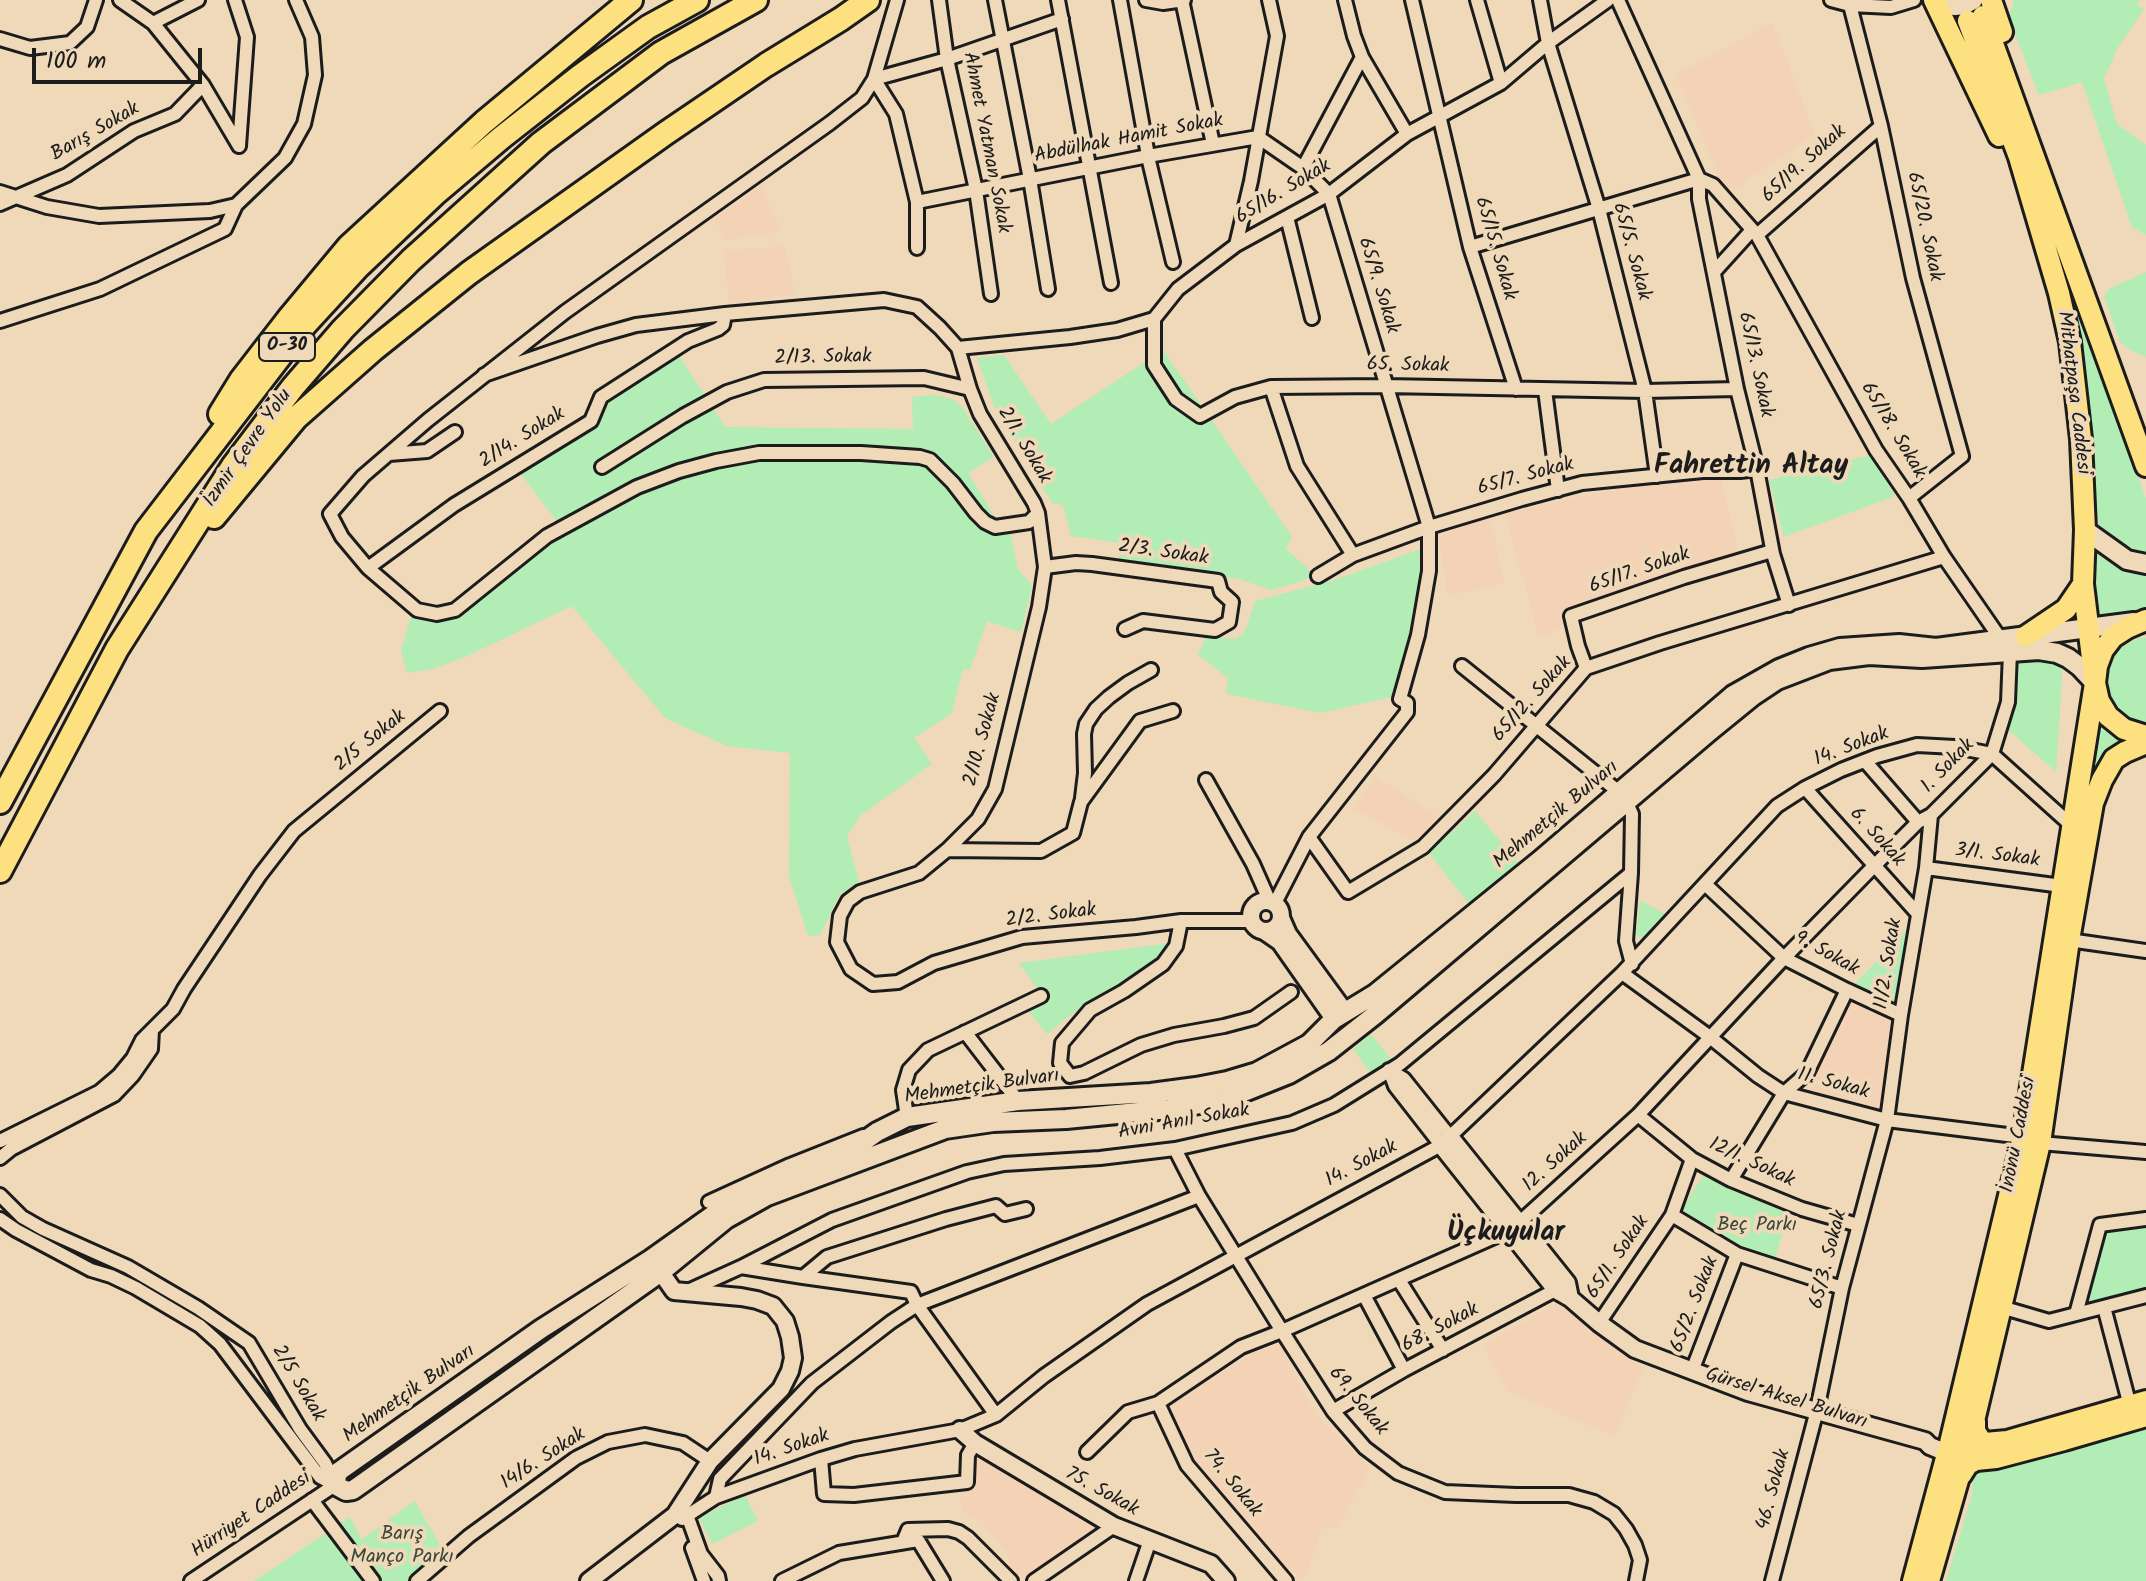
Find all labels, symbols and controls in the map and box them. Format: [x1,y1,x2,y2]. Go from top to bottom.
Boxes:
scale bar [36,32,206,82]
text: 100 m [46,42,106,81]
street label: Ahmet Yatman Sokak [956,50,1014,236]
street label: Barış Sokak [47,98,145,168]
street label: Abdülhak Hamit Sokak [1033,110,1225,170]
street label: 65/19. Sokak [1758,121,1852,209]
street label: 65/16. Sokak [1232,155,1336,231]
street label: 65/20. Sokak [1900,170,1946,284]
street label: 65/15. Sokak [1468,194,1520,304]
street label: 65/5. Sokak [1605,200,1655,304]
street label: 65/9. Sokak [1351,235,1403,337]
street label: 65/13. Sokak [1731,310,1777,420]
street label: Mithatpaşa Caddesi [2050,310,2094,476]
road number: O-30 [259,333,315,361]
street label: 2/13. Sokak [774,346,872,372]
street label: 65. Sokak [1367,354,1449,380]
street label: 65/18. Sokak [1854,379,1930,483]
street label: İzmir Çevre Yolu [199,385,299,513]
street label: 2/14. Sokak [476,403,570,475]
street label: 2/1. Sokak [991,403,1055,489]
district label: Fahrettin Altay [1654,451,1848,485]
street label: 65/7. Sokak [1475,454,1577,502]
street label: 2/3. Sokak [1116,536,1210,572]
street label: 65/17. Sokak [1586,544,1694,600]
street label: 65/12. Sokak [1488,652,1578,748]
street label: 2/10. Sokak [960,691,1008,789]
street label: 2/5 Sokak [330,706,412,778]
street label: 14. Sokak [1811,723,1893,773]
street label: 1. Sokak [1917,735,1981,799]
street label: Mehmetçik Bulvarı [1489,757,1625,875]
street label: 6. Sokak [1843,803,1909,873]
street label: 3/1. Sokak [1953,840,2041,874]
street label: 2/2. Sokak [1004,900,1098,934]
street label: 11/2. Sokak [1871,917,1909,1011]
street label: 9. Sokak [1789,927,1863,983]
street label: 11. Sokak [1795,1064,1871,1106]
street label: Mehmetçik Bulvarı [903,1065,1061,1111]
street label: İnönü Caddesi [1997,1075,2043,1195]
street label: Avni Anıl Sokak [1117,1100,1251,1146]
street label: 12. Sokak [1519,1128,1593,1198]
street label: 12/1. Sokak [1704,1134,1798,1194]
street label: 14. Sokak [1322,1136,1402,1194]
street label: 65/3. Sokak [1806,1208,1854,1312]
street label: 65/1. Sokak [1582,1212,1656,1304]
park label: Beç Parkı [1717,1215,1797,1239]
district label: Üçkuyular [1447,1218,1565,1252]
street label: 65/2. Sokak [1667,1253,1725,1357]
street label: 68. Sokak [1398,1299,1484,1359]
street label: Mehmetçik Bulvarı [339,1340,481,1450]
street label: 2/5 Sokak [265,1341,329,1427]
street label: 69. Sokak [1322,1363,1392,1441]
street label: Gürsel Aksel Bulvarı [1702,1364,1870,1436]
street label: 14/6. Sokak [497,1424,591,1496]
street label: 14. Sokak [751,1425,833,1473]
street label: 74. Sokak [1196,1445,1266,1523]
street label: 46. Sokak [1753,1447,1797,1533]
street label: 75. Sokak [1060,1463,1142,1523]
street label: Hürriyet Caddesi [188,1467,316,1565]
park label: Barış Manço Parkı [350,1524,454,1571]

